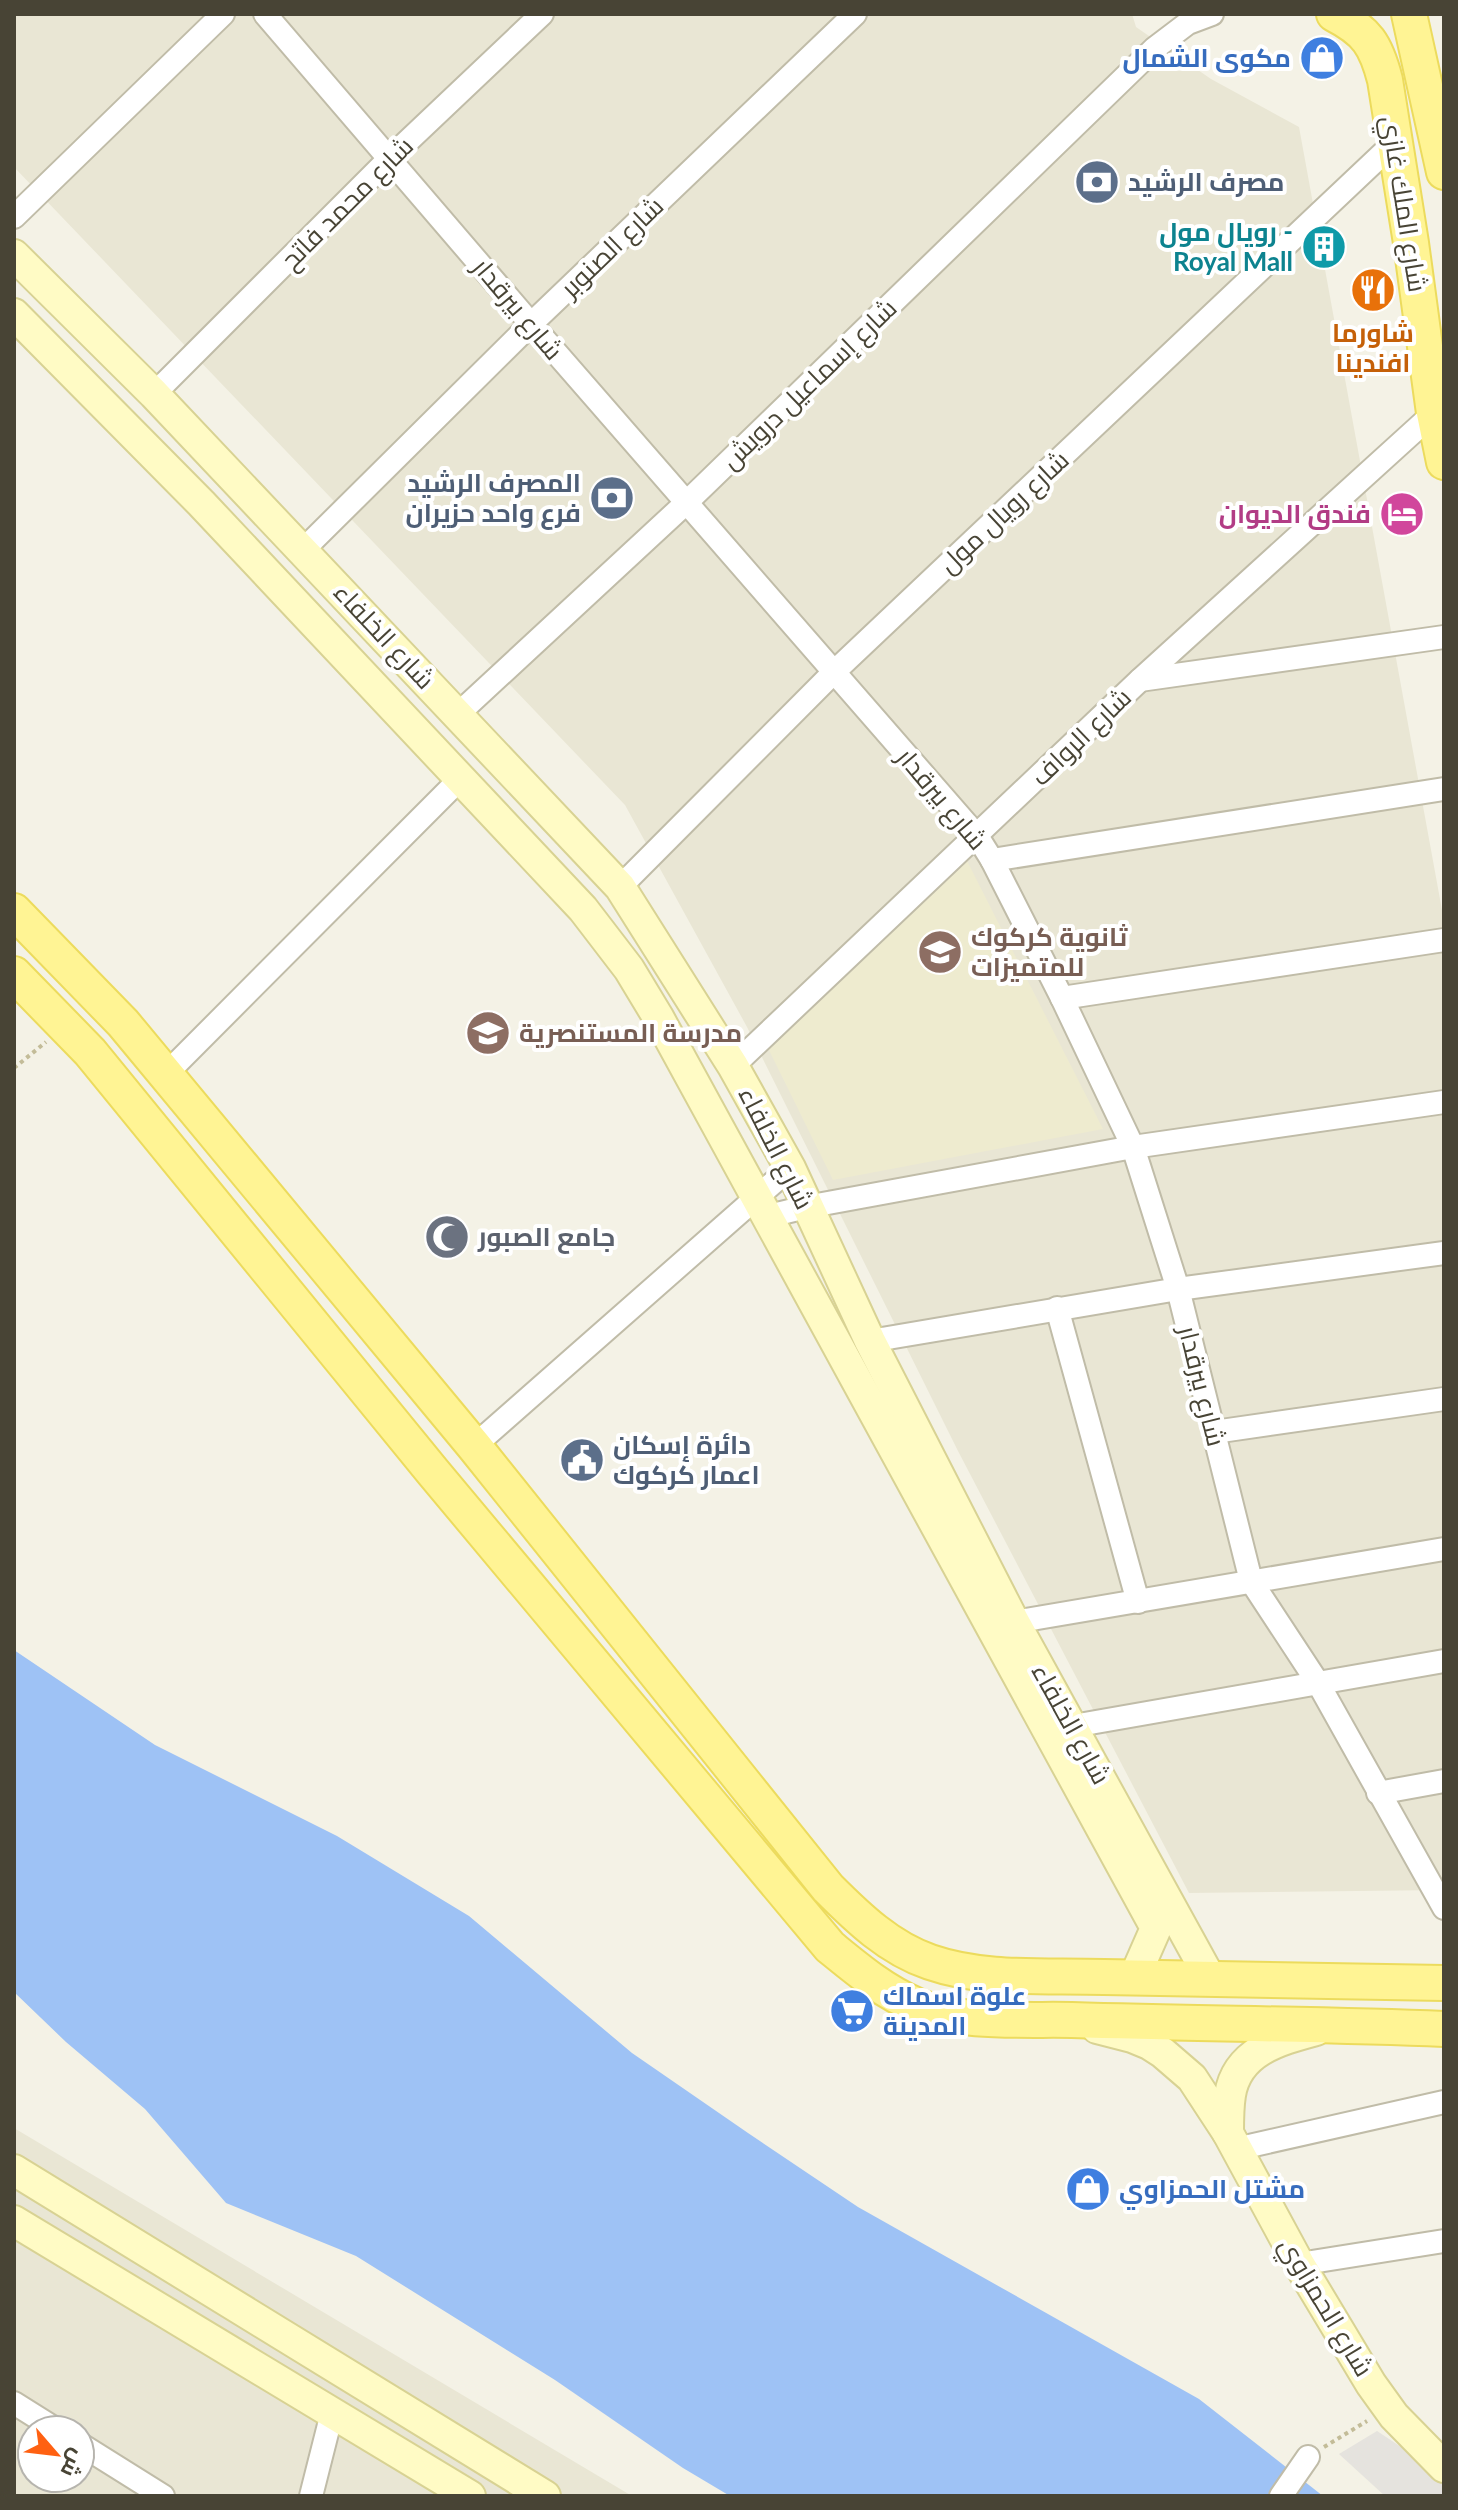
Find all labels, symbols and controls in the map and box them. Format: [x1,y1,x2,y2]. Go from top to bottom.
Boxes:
shop icon: مكوى الشمال [1298,34,1346,82]
place label: مكوى الشمال [1123,41,1291,74]
street label: شارع الملك غازي [1370,114,1435,295]
street label: شارع محمد فاتح [273,129,421,277]
bank icon: مصرف الرشيد [1073,158,1121,206]
place label: مصرف الرشيد [1128,165,1284,197]
street label: شارع الصنوبر [552,189,671,306]
place label: رويال مول - Royal Mall [1159,215,1293,277]
building icon: رويال مول - Royal Mall [1300,223,1348,271]
street label: شارع بيرقدار [464,249,571,367]
restaurant icon: شاورما افندينا [1349,266,1397,314]
street label: شارع إسماعيل درويش [714,291,904,477]
place label: شاورما افندينا [1332,316,1414,378]
street label: شارع رويال مول [932,443,1076,581]
place label: المصرف الرشید فرع واحد حزیران [405,466,581,530]
bank icon: المصرف الرشید فرع واحد حزیران [588,474,636,522]
hotel icon: فندق الديوان [1378,490,1426,538]
place label: فندق الديوان [1219,497,1371,530]
street label: شارع الخلفاء [326,576,442,696]
street label: شارع الرواف [1024,681,1138,793]
street label: شارع بيرقدار [888,739,995,857]
place label: ثانوية كركوك للمتميزات [971,920,1128,982]
school or university icon: ثانوية كركوك للمتميزات [916,928,964,976]
school or university icon: مدرسة المستنصرية [464,1009,512,1057]
place label: مدرسة المستنصرية [519,1016,742,1048]
street label: شارع الخلفاء [731,1081,821,1215]
mosque icon: جامع الصبور [423,1213,471,1261]
place label: جامع الصبور [477,1220,615,1254]
street label: شارع بيرقدار [1170,1320,1233,1450]
place label: دائرة إسكان اعمار كركوك [613,1428,760,1490]
public building icon: دائرة إسكان اعمار كركوك [558,1436,606,1484]
street label: شارع الخلفاء [1024,1657,1118,1791]
place label: علوة اسماك المدينة [883,1979,1027,2041]
supermarket icon: علوة اسماك المدينة [828,1987,876,2035]
shop icon: مشتل الحمزاوي [1064,2165,1112,2213]
place label: مشتل الحمزاوي [1119,2172,1305,2210]
street label: شارع الحمزاوي [1269,2231,1381,2384]
north arrow [16,2414,96,2494]
text: ش [55,2444,93,2482]

